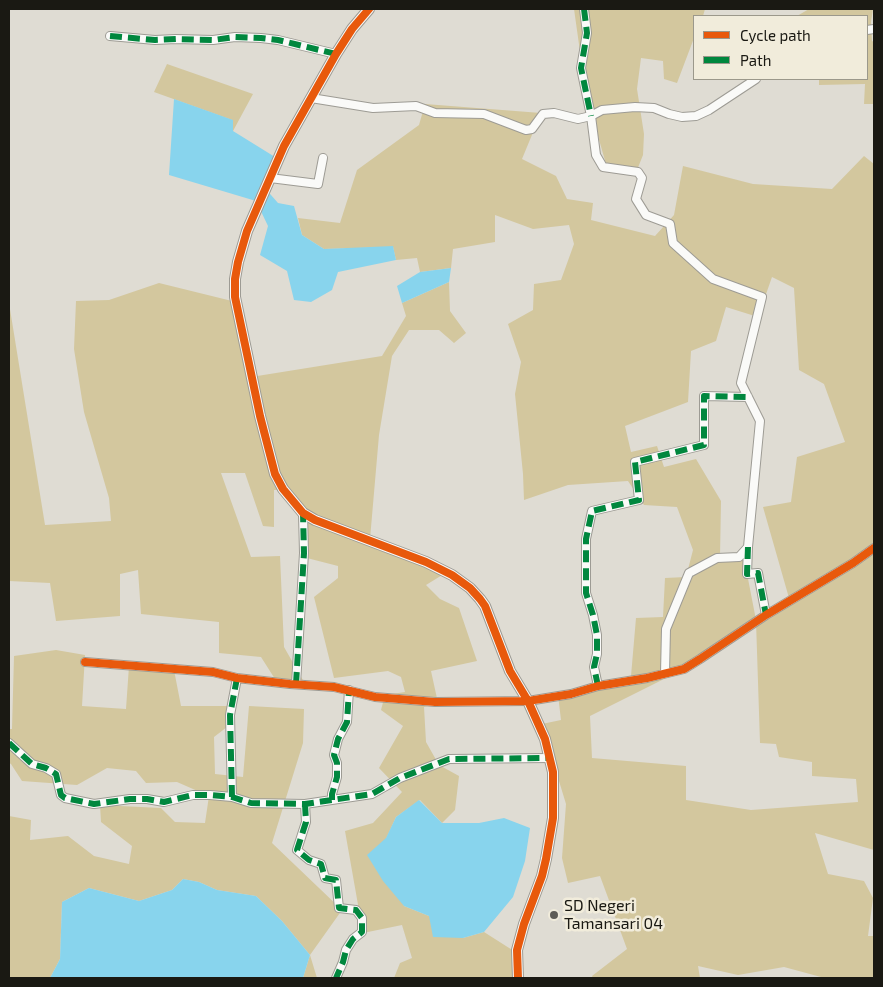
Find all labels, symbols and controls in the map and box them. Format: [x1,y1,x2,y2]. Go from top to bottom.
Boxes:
legend [693,15,868,80]
text: Cycle path [740,26,811,44]
text: Path [740,51,771,69]
place label: SD Negeri Tamansari 04 [564,896,663,934]
marker: SD Negeri Tamansari 04 [548,909,560,921]

